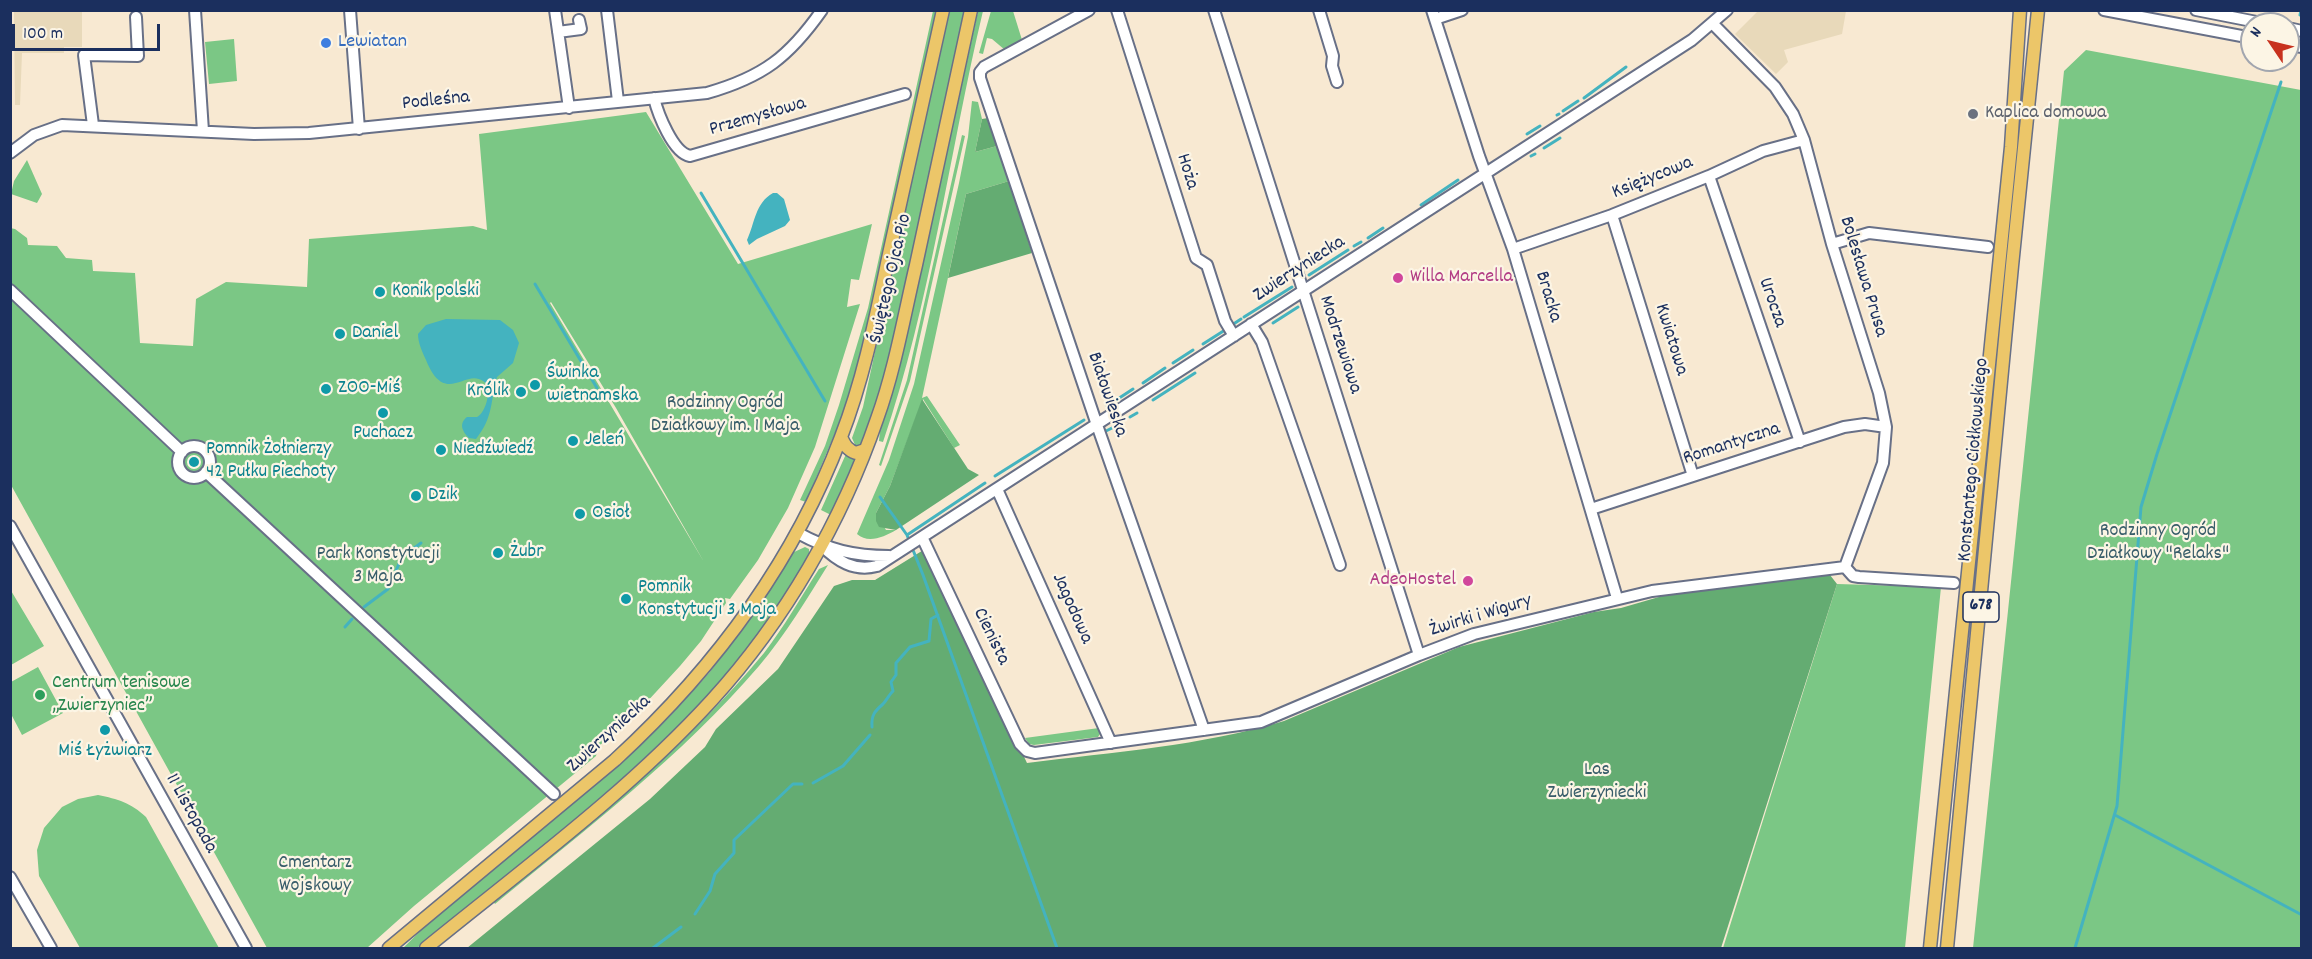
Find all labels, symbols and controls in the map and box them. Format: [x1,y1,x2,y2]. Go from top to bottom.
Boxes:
scale bar [15,12,164,50]
north arrow [2240,12,2300,72]
text: 100 m [23,22,63,47]
text: N [2245,23,2268,42]
place label: Lewiatan [338,31,407,55]
marker: Lewiatan [319,36,333,50]
street label: Podleśna [401,87,471,117]
street label: Przemysłowa [707,93,809,143]
place label: Kaplica domowa [1985,102,2106,126]
marker: Kaplica domowa [1966,107,1980,121]
street label: Hoża [1169,151,1203,193]
street label: Księżycowa [1609,152,1697,206]
street label: Świętego Ojca Pio [865,212,919,346]
street label: Bolesława Prusa [1832,214,1892,340]
street label: Zwierzyniecka [1250,231,1350,309]
place label: Willa Marcella [1410,266,1513,290]
street label: Bracka [1528,269,1566,325]
marker: Willa Marcella [1391,271,1405,285]
street label: Urocza [1751,275,1791,331]
place label: Konik polski [392,280,479,304]
marker: Konik polski [373,285,387,299]
street label: Modrzewiowa [1312,293,1366,397]
street label: Kwiatowa [1648,301,1692,379]
place label: Daniel [352,322,398,346]
marker: Daniel [333,327,347,341]
street label: Białowieska [1080,350,1132,440]
street label: Konstantego Ciołkowskiego [1954,357,1996,563]
place label: Świnka wietnamska [547,362,638,409]
place label: ZOO-Miś [338,377,401,401]
marker: Świnka wietnamska [528,378,542,392]
place label: Królik [467,380,509,404]
marker: ZOO-Miś [319,382,333,396]
marker: Królik [514,385,528,399]
park label: Rodzinny Ogród Działkowy im. 1 Maja [651,392,799,439]
marker: Puchacz [376,406,390,420]
street label: Romantyczna [1680,418,1784,472]
place label: Puchacz [353,422,413,446]
place label: Jeleń [585,429,624,453]
marker: Jeleń [566,434,580,448]
place label: Pomnik Żołnierzy 42 Pułku Piechoty [206,438,335,485]
place label: Niedźwiedź [453,438,533,462]
marker: Niedźwiedź [434,443,448,457]
marker: Pomnik Żołnierzy 42 Pułku Piechoty [187,455,201,469]
place label: Dzik [428,484,458,508]
marker: Dzik [409,489,423,503]
place label: Osioł [592,502,630,526]
marker: Osioł [573,507,587,521]
park label: Rodzinny Ogród Działkowy "Relaks" [2087,520,2229,567]
place label: Żubr [510,541,544,565]
park label: Park Konstytucji 3 Maja [317,543,439,590]
marker: Żubr [491,546,505,560]
place label: AdeoHostel [1370,569,1456,593]
street label: Jagodowa [1045,570,1097,648]
marker: AdeoHostel [1461,574,1475,588]
place label: Pomnik Konstytucji 3 Maja [638,576,776,623]
street label: Żwirki i Wigury [1427,590,1535,644]
marker: Pomnik Konstytucji 3 Maja [619,592,633,606]
road number: 678 [1963,592,1999,622]
street label: Cienista [966,605,1014,669]
place label: Centrum tenisowe „Zwierzyniec” [52,672,190,719]
marker: Centrum tenisowe „Zwierzyniec” [33,688,47,702]
street label: Zwierzyniecka [563,691,657,779]
marker: Miś Łyżwiarz [98,723,112,737]
place label: Miś Łyżwiarz [58,740,152,764]
park label: Las Zwierzyniecki [1548,759,1646,806]
street label: 11 Listopada [158,770,222,858]
park label: Cmentarz Wojskowy [278,852,352,899]

